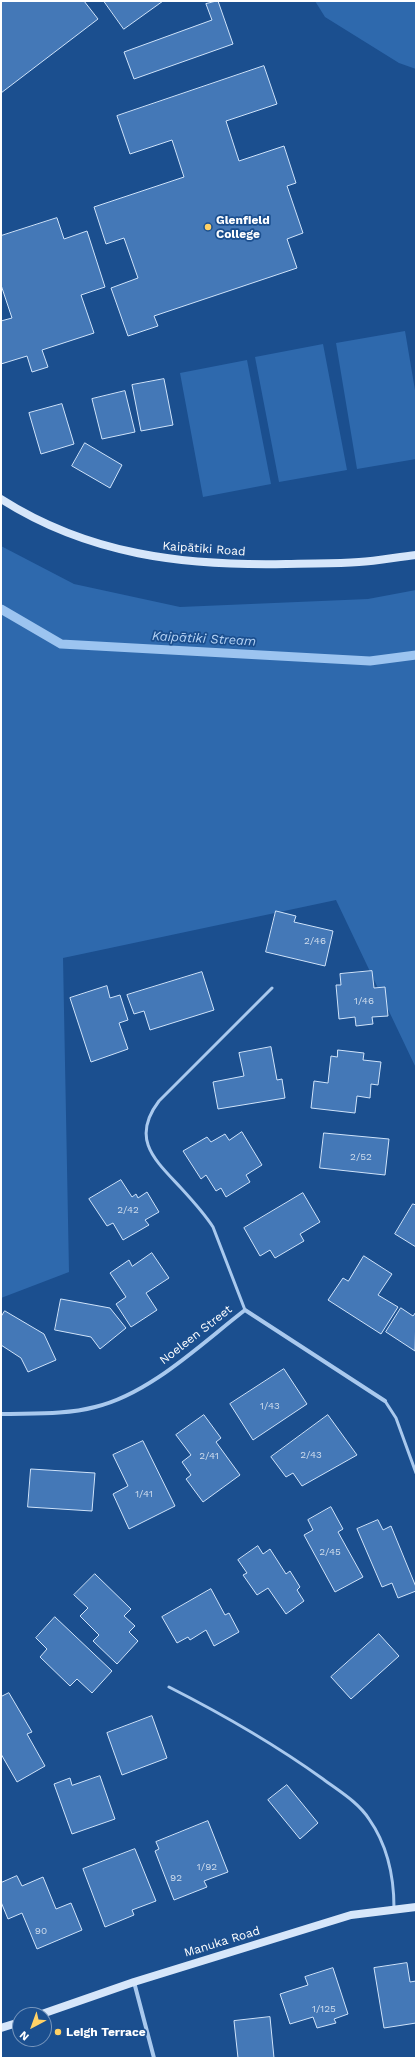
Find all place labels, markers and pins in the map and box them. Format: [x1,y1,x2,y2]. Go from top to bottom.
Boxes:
place label: Glenfield College [216,213,270,241]
marker: Glenfield College [203,222,213,232]
place label: Leigh Terrace [66,2025,146,2039]
marker: Leigh Terrace [53,2027,63,2037]

